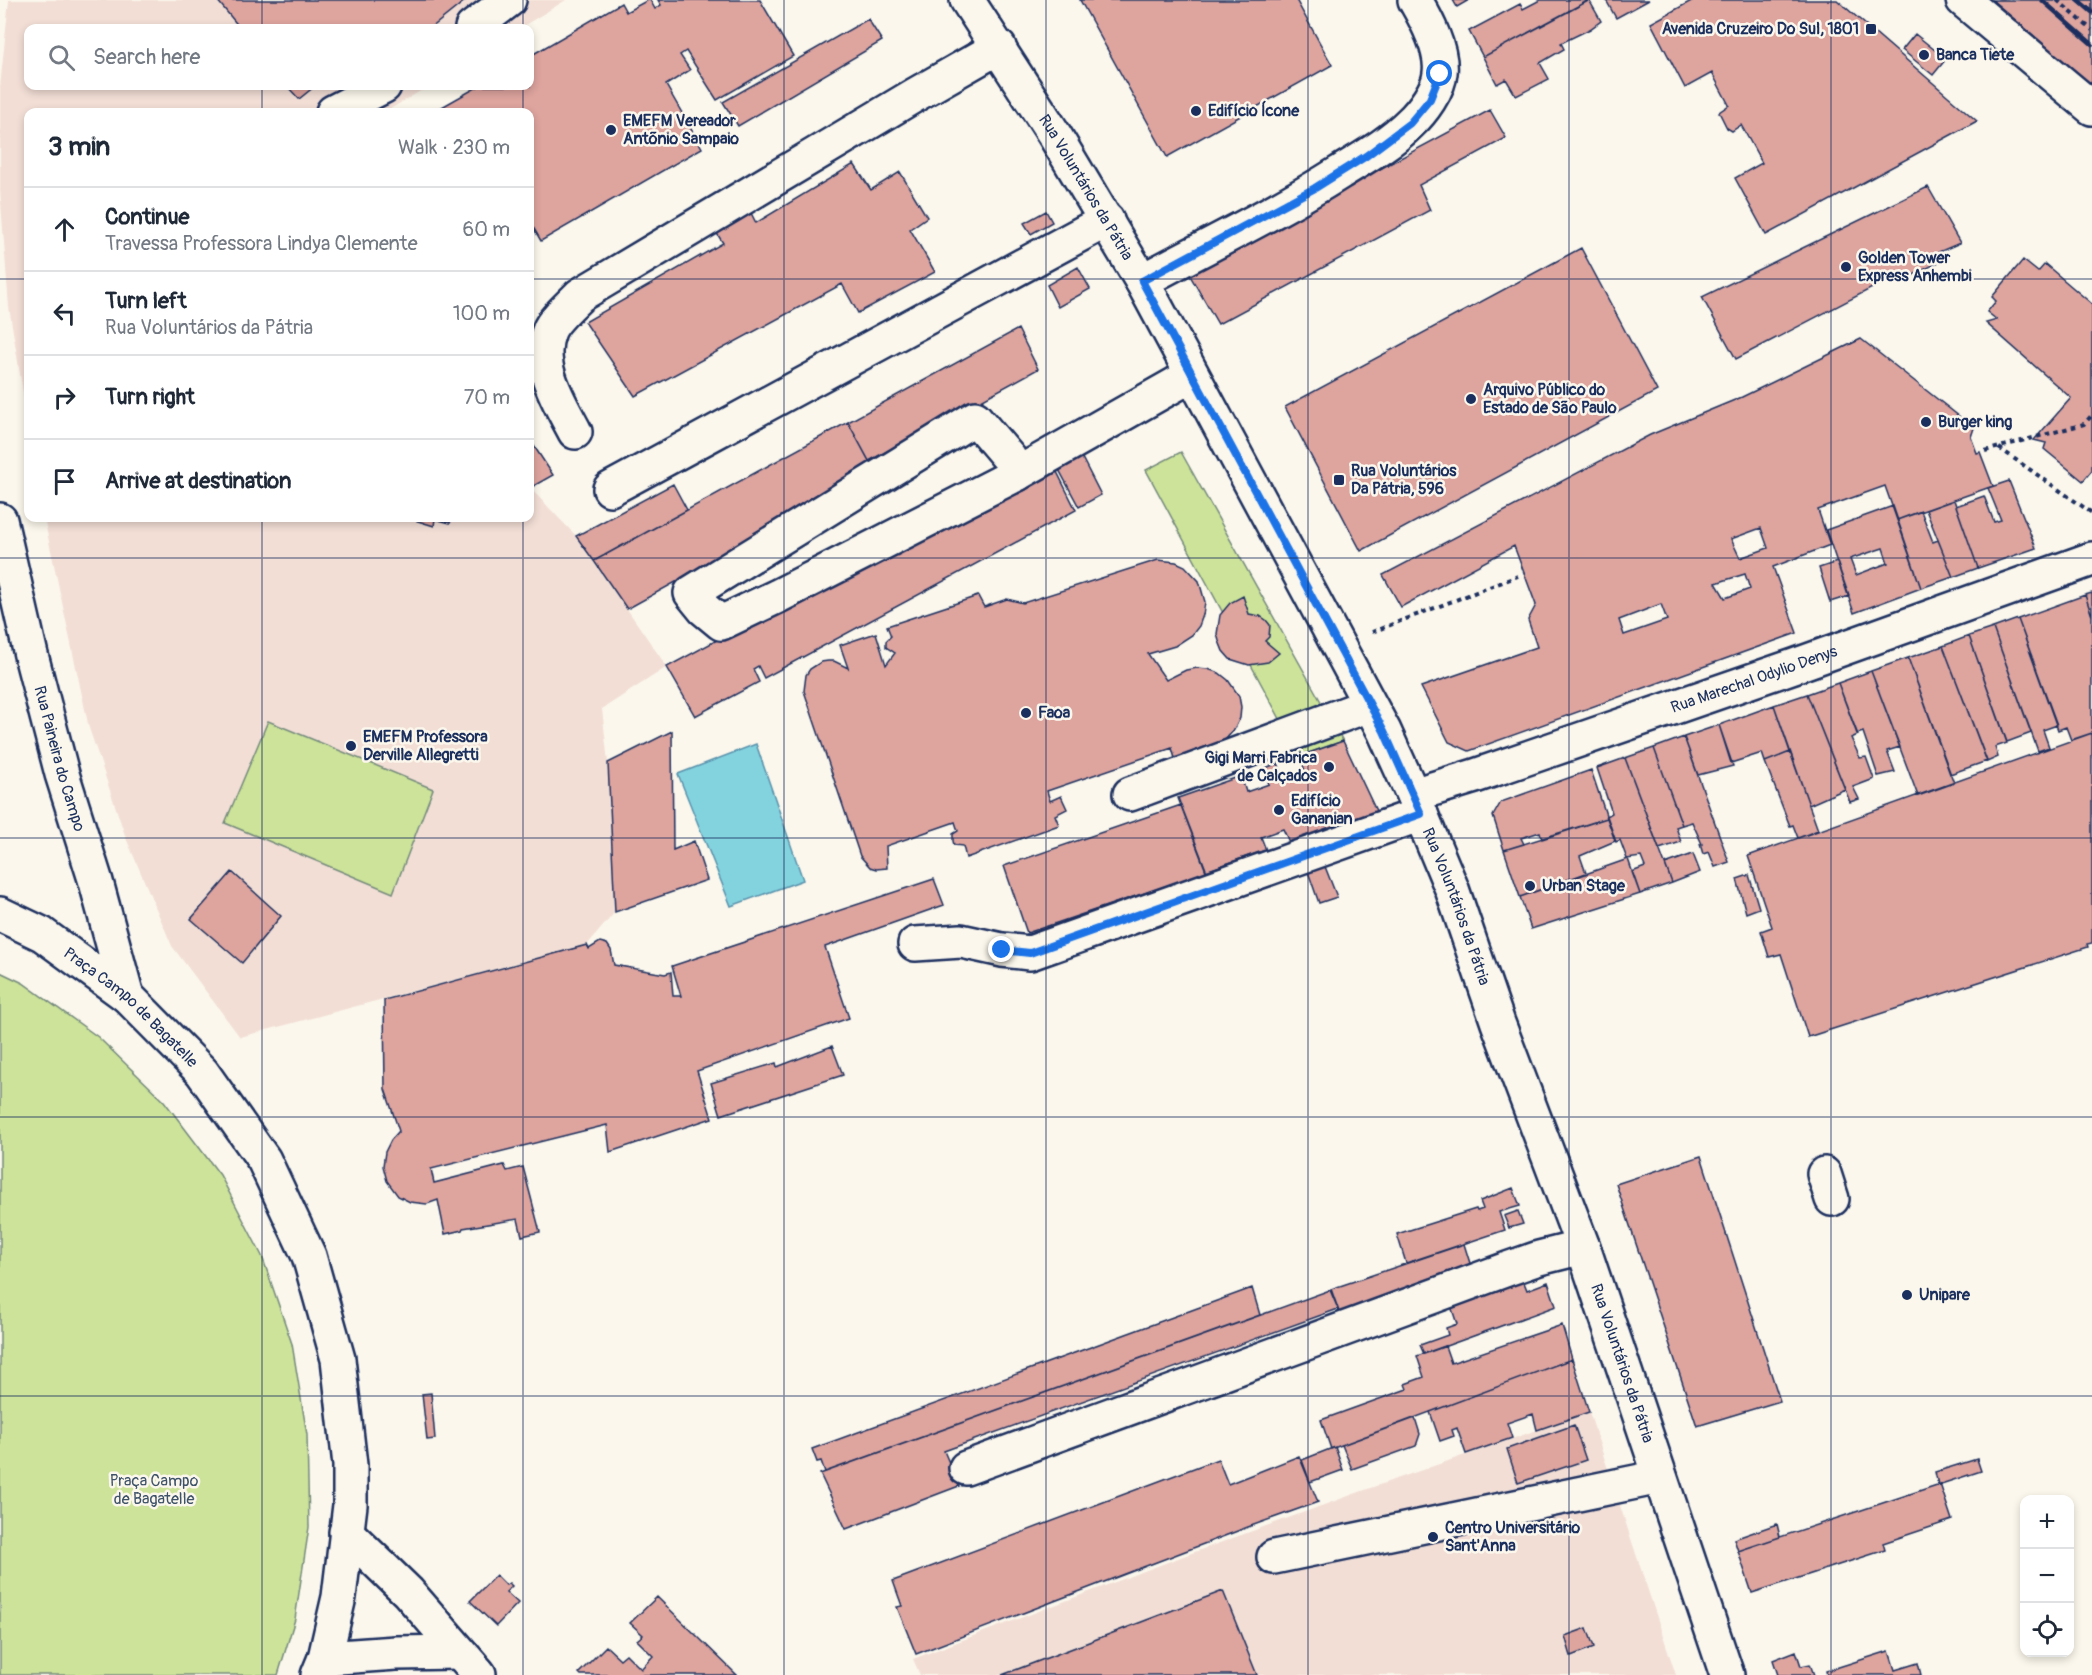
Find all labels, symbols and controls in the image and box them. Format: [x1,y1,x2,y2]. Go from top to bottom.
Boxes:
place label: Avenida Cruzeiro Do Sul, 1801 [1662,19,1859,39]
marker: Avenida Cruzeiro Do Sul, 1801 [1864,22,1878,36]
search box [24,24,534,90]
icon: search [45,41,78,74]
text: Search here [93,43,200,71]
place label: Banca Tiete [1936,45,2015,65]
marker: Banca Tiete [1917,48,1931,62]
route start [1426,60,1452,86]
place label: Edifício Ícone [1208,100,1300,121]
marker: Edifício Ícone [1189,104,1203,118]
place label: EMEFM Vereador Antõnio Sampaio [623,111,739,149]
street label: Rua Voluntários da Pátria [1034,111,1137,264]
marker: EMEFM Vereador Antõnio Sampaio [604,123,618,137]
text: 3 min [48,131,110,163]
text: Walk · 230 m [398,135,510,160]
text: Continue [105,203,189,231]
icon: ahead [48,213,81,246]
text: 60 m [463,217,510,242]
text: Travessa Professora Lindya Clemente [105,231,418,256]
place label: Golden Tower Express Anhembi [1858,248,1972,286]
marker: Golden Tower Express Anhembi [1839,260,1853,274]
text: Turn left [105,287,187,315]
icon: left [48,297,81,330]
text: 100 m [453,301,510,326]
text: Rua Voluntários da Pátria [105,315,313,340]
place label: Arquivo Público do Estado de São Paulo [1483,380,1617,418]
icon: right [48,381,81,414]
text: Turn right [105,383,195,411]
text: 70 m [464,385,510,410]
marker: Arquivo Público do Estado de São Paulo [1464,392,1478,406]
place label: Burger king [1938,412,2012,432]
marker: Burger king [1919,415,1933,429]
place label: Rua Voluntários Da Pátria, 596 [1351,461,1457,499]
icon: arrive [48,465,81,498]
text: Arrive at destination [105,467,291,495]
marker: Rua Voluntários Da Pátria, 596 [1332,473,1346,487]
street label: Rua Marechal Odylio Denys [1668,641,1840,718]
street label: Rua Paineira do Campo [29,684,90,834]
place label: Faoa [1038,703,1071,723]
marker: Faoa [1019,706,1033,720]
place label: EMEFM Professora Derville Allegretti [363,727,488,765]
marker: EMEFM Professora Derville Allegretti [344,739,358,753]
place label: Gigi Marri Fabrica de Calçados [1204,748,1318,786]
marker: Gigi Marri Fabrica de Calçados [1322,760,1336,774]
place label: Edifício Gananian [1291,791,1353,829]
marker: Edifício Gananian [1272,803,1286,817]
street label: Rua Voluntários da Pátria [1418,825,1494,988]
place label: Urban Stage [1542,876,1626,896]
marker: Urban Stage [1523,879,1537,893]
route end [988,936,1014,962]
street label: Praça Campo de Bagatelle [60,943,202,1072]
street label: Rua Voluntários da Pátria [1586,1281,1658,1445]
place label: Unipare [1919,1285,1971,1305]
marker: Unipare [1900,1288,1914,1302]
park label: Praça Campo de Bagatelle [110,1471,199,1509]
map controls [2020,1495,2074,1657]
button: + [2020,1495,2074,1549]
place label: Centro Universitário Sant'Anna [1445,1518,1580,1556]
marker: Centro Universitário Sant'Anna [1426,1530,1440,1544]
button: − [2020,1549,2074,1603]
button: locate [2020,1603,2074,1657]

